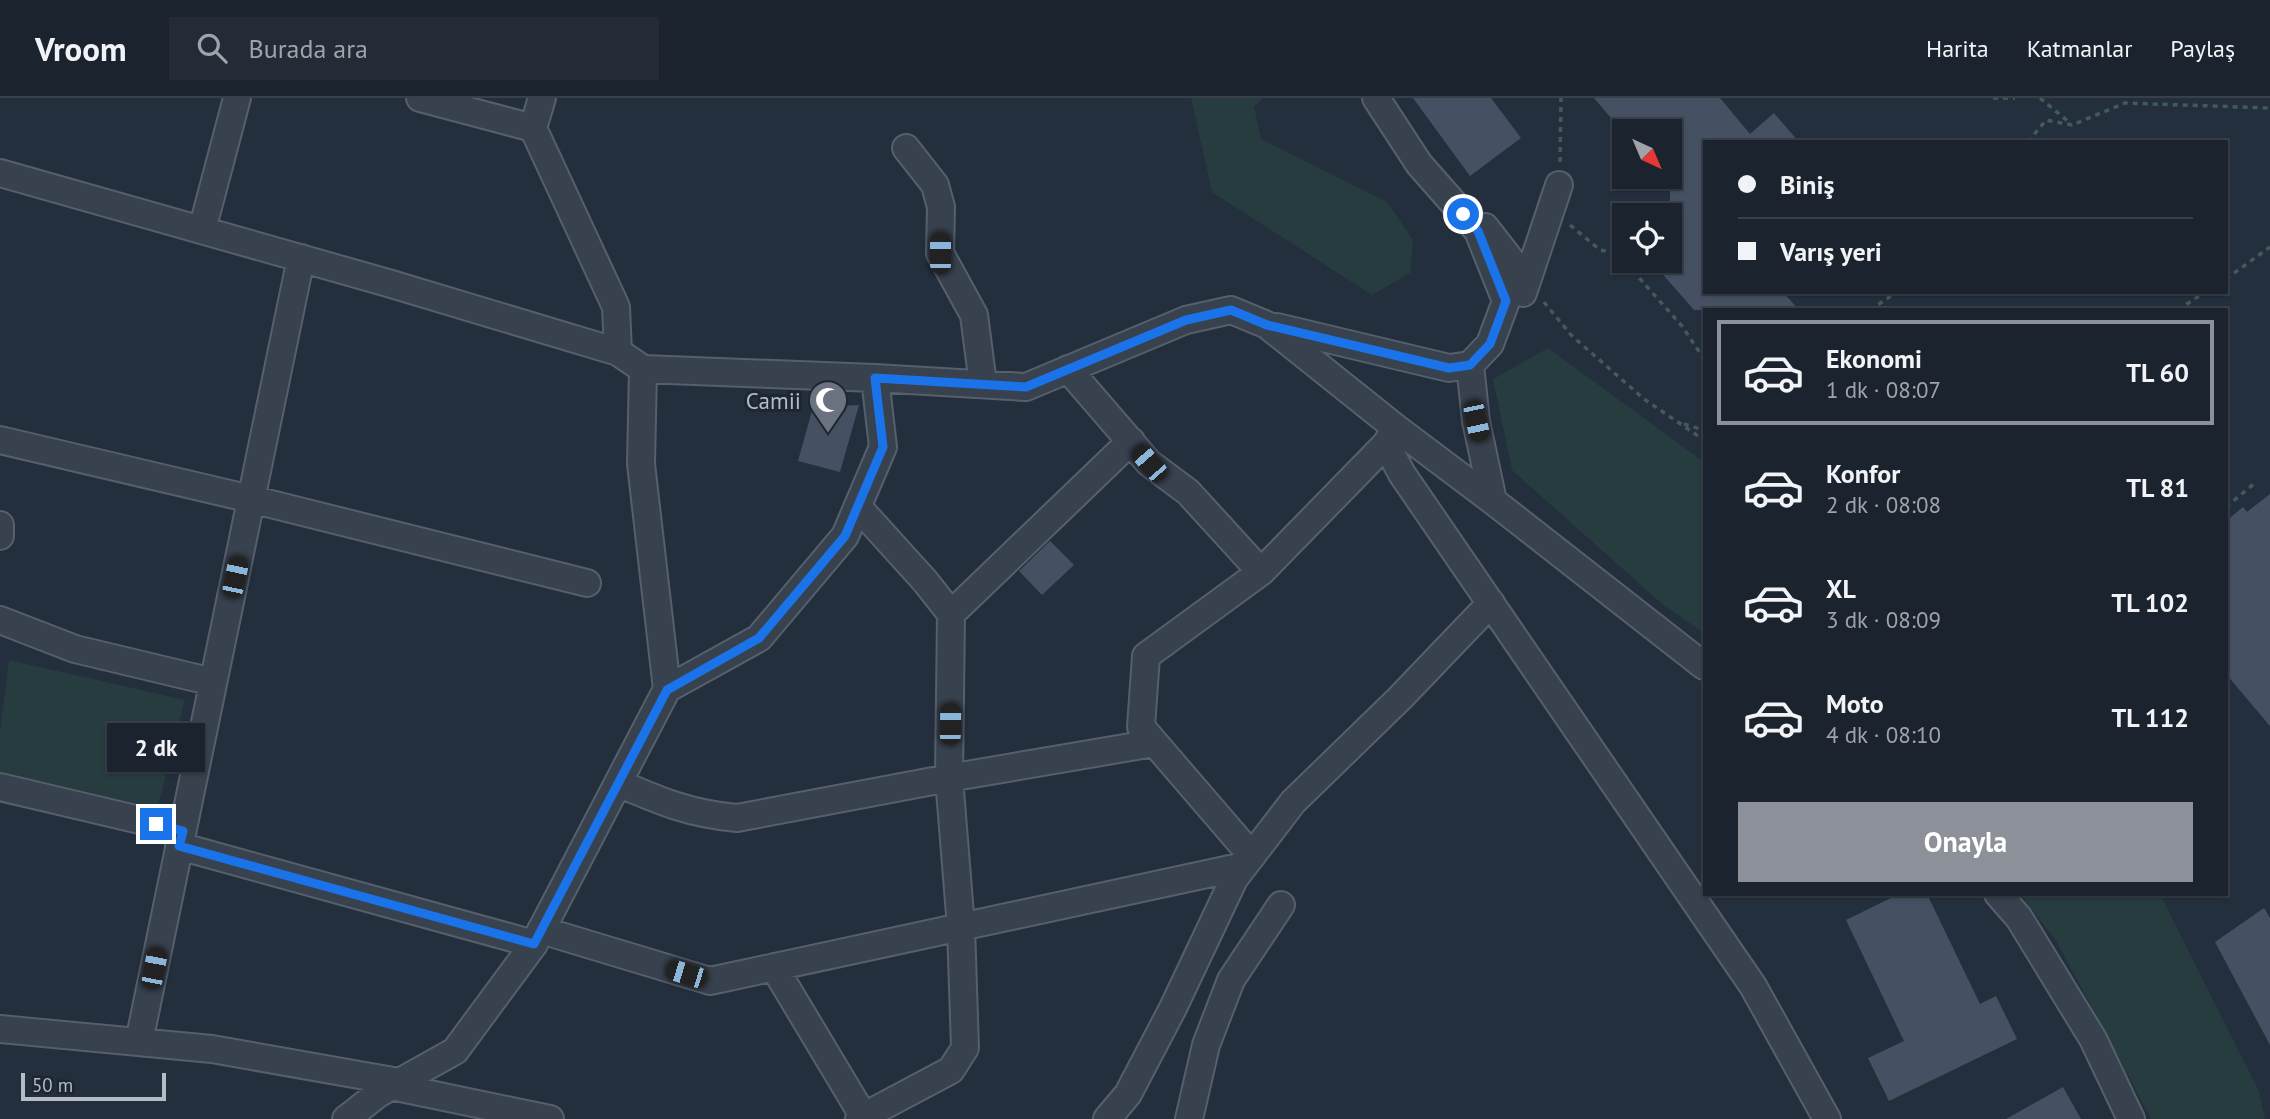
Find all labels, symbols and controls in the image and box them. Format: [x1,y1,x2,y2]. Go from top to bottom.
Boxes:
search box [169,17,659,80]
text: Vroom [35,27,127,70]
icon: search [193,29,231,67]
text: Burada ara [249,32,368,65]
text: Harita [1926,33,1989,64]
text: Katmanlar [2027,33,2132,64]
text: Paylaş [2170,33,2235,64]
north arrow [1612,119,1682,189]
map controls [1612,119,1682,273]
text: Biniş [1780,168,1835,201]
route start [1447,198,1479,230]
button: locate [1612,203,1682,273]
car [930,232,951,274]
text: Varış yeri [1780,235,1882,268]
icon: car [1742,341,1805,404]
text: Ekonomi [1826,342,1922,375]
text: TL 60 [2126,356,2189,389]
text: 1 dk · 08:07 [1826,375,1941,404]
mosque icon: Camii [807,379,849,434]
place label: Camii [746,386,801,415]
car [1462,398,1491,444]
car [1128,440,1171,486]
icon: car [1742,456,1805,519]
text: Konfor [1826,457,1900,490]
text: TL 81 [2126,471,2189,504]
text: 2 dk · 08:08 [1826,490,1941,519]
car [221,554,250,600]
icon: car [1742,571,1805,634]
text: XL [1826,572,1856,605]
text: TL 102 [2111,586,2189,619]
text: 3 dk · 08:09 [1826,605,1941,634]
icon: car [1742,686,1805,749]
text: Moto [1826,687,1884,720]
text: TL 112 [2111,701,2189,734]
car [940,703,961,745]
text: 4 dk · 08:10 [1826,720,1941,749]
callout: 2 dk [107,722,205,772]
text: 2 dk [135,733,177,762]
button: Onayla [1738,802,2193,882]
route end [140,808,172,840]
car [140,945,169,991]
car [663,958,710,990]
scale bar [21,1070,166,1102]
text: 50 m [32,1073,73,1097]

